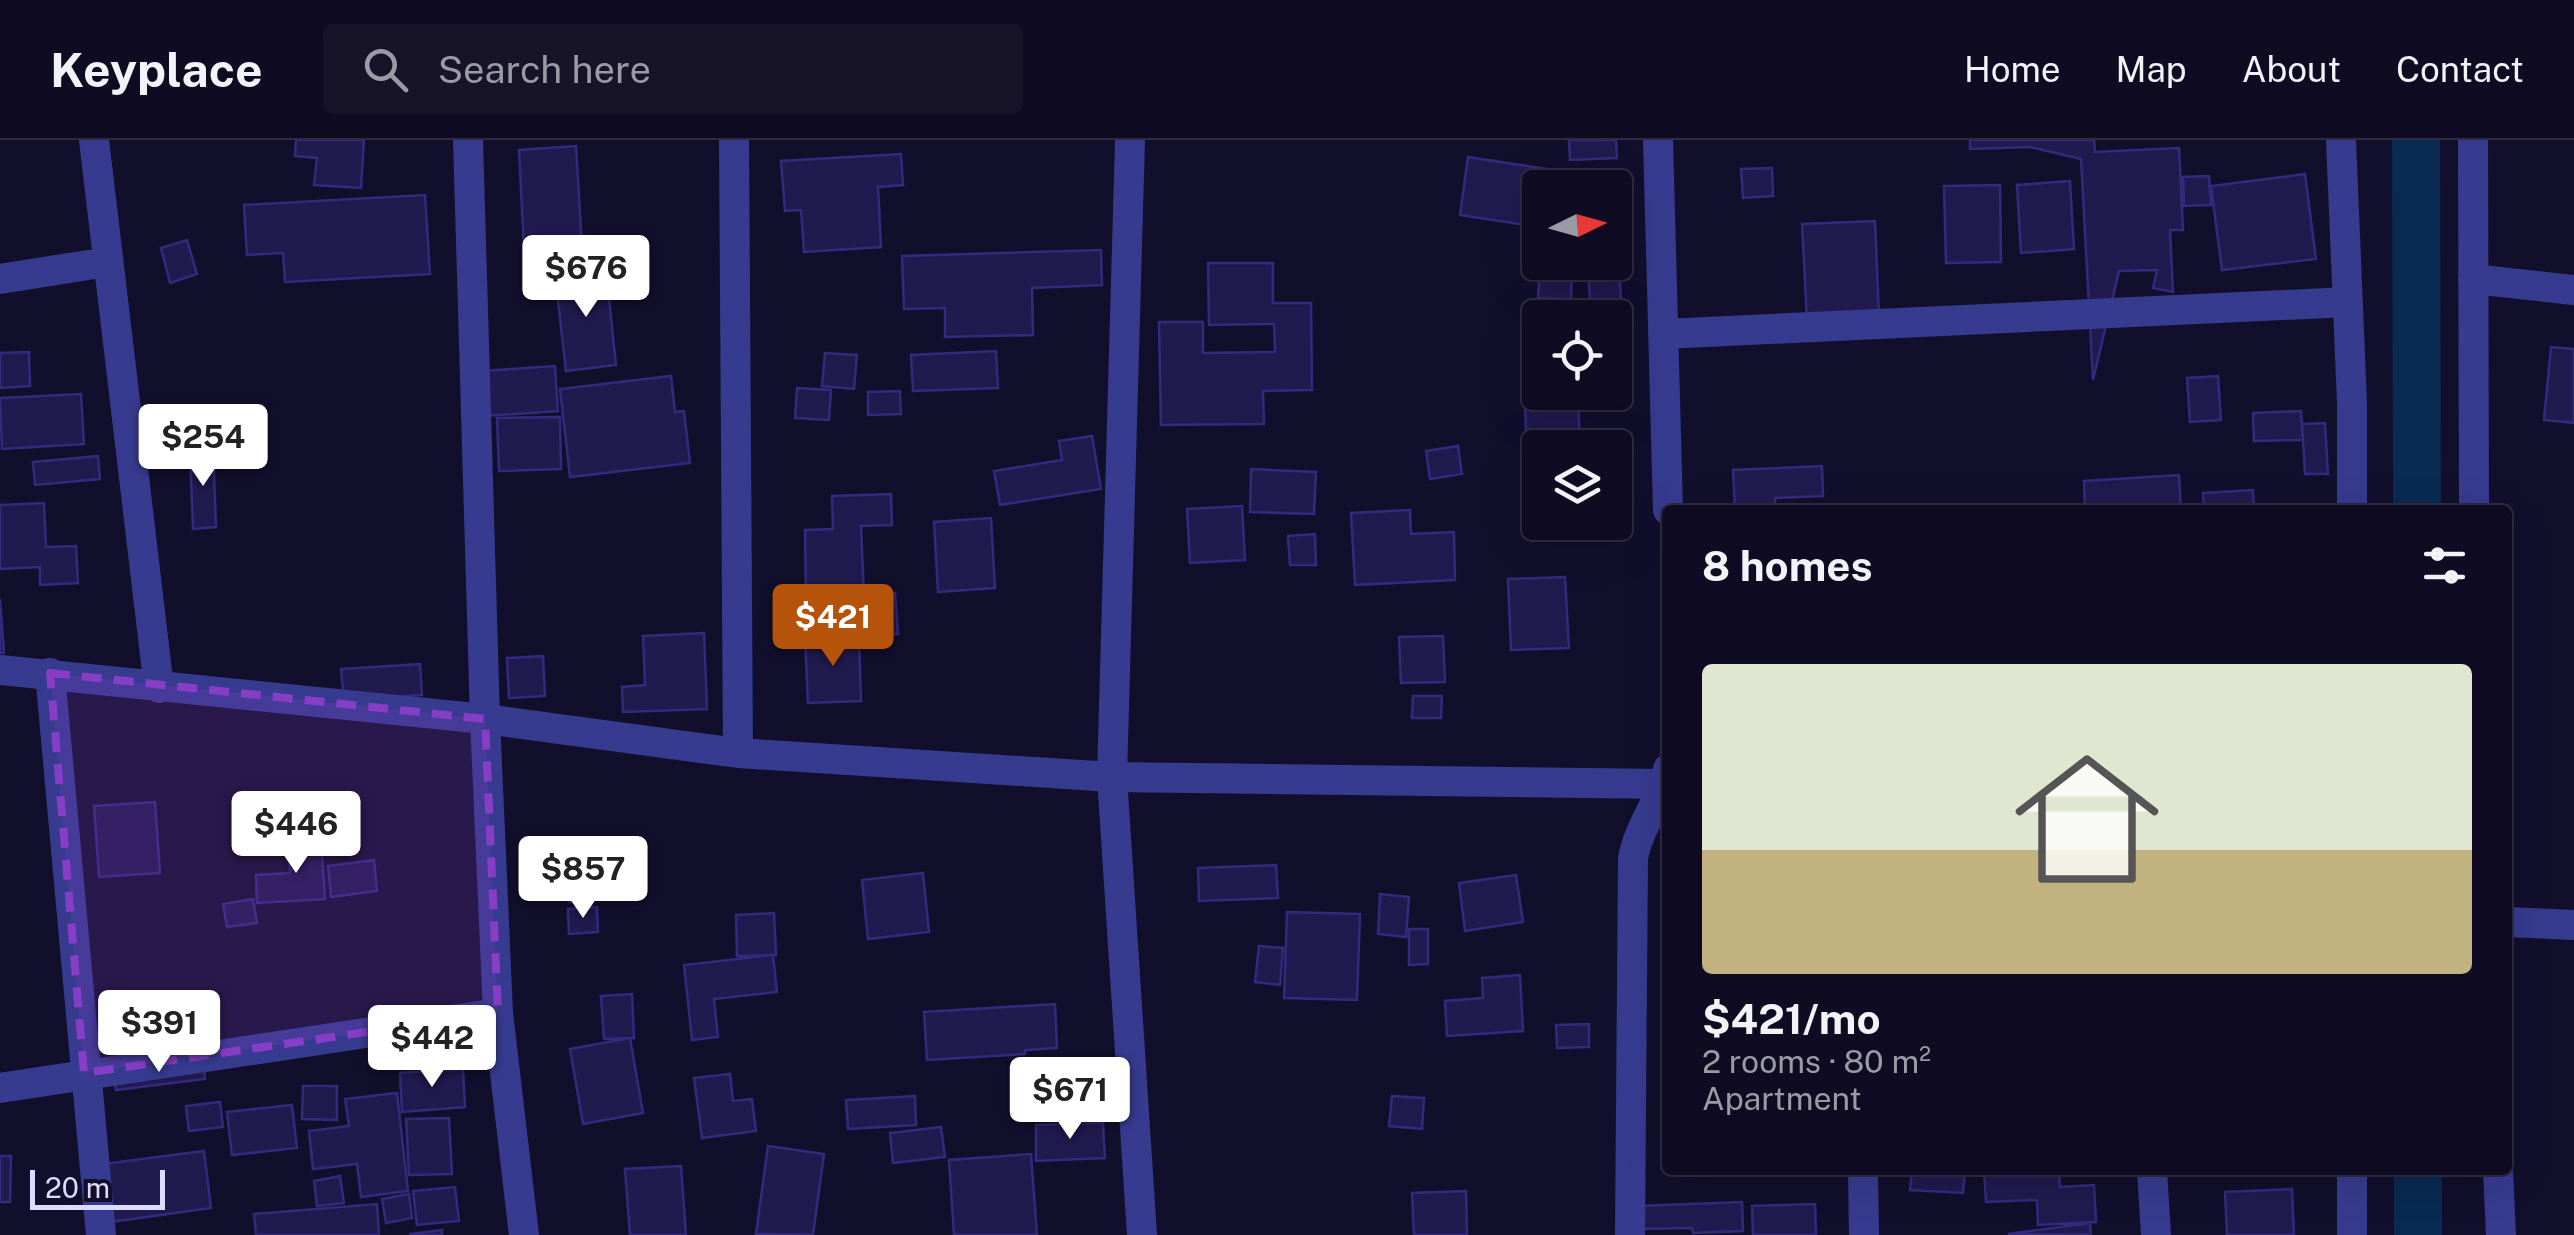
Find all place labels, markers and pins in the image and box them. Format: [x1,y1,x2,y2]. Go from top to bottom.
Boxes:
pin: $676 [527,235,645,320]
pin: $254 [144,404,262,489]
pin: $421 [774,584,892,669]
pin: $446 [237,791,355,876]
pin: $857 [524,836,642,921]
pin: $391 [100,990,218,1075]
pin: $442 [373,1005,491,1090]
pin: $671 [1011,1057,1129,1142]

